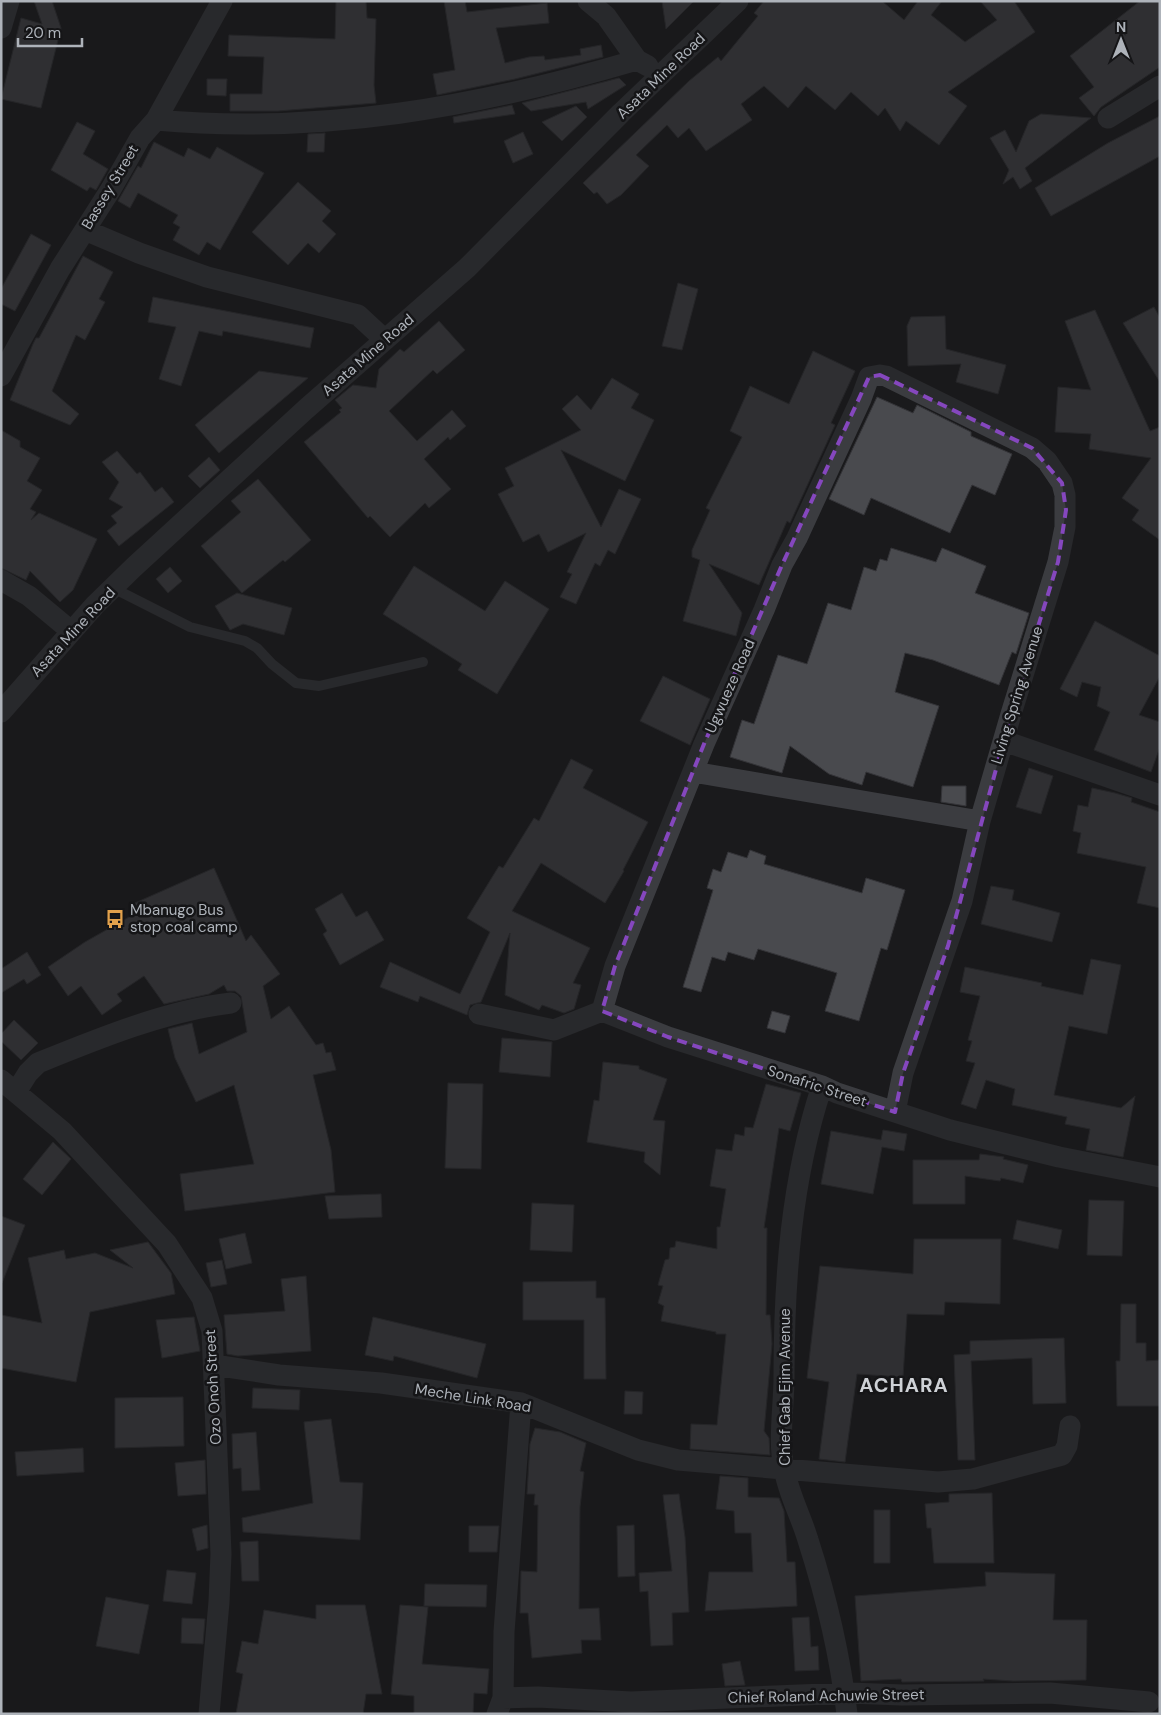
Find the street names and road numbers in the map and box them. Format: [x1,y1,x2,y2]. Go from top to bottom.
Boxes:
street label: Asata Mine Road [612,29,710,123]
street label: Bassey Street [77,141,143,233]
street label: Asata Mine Road [318,309,418,401]
street label: Asata Mine Road [26,583,120,681]
street label: Living Spring Avenue [987,624,1047,766]
street label: Ugwueze Road [700,636,760,736]
street label: Sonafric Street [765,1060,870,1112]
street label: Chief Gab Ejim Avenue [775,1308,795,1466]
street label: Ozo Onoh Street [200,1329,226,1445]
street label: Meche Link Road [413,1379,533,1417]
street label: Chief Roland Achuwie Street [727,1684,925,1708]

